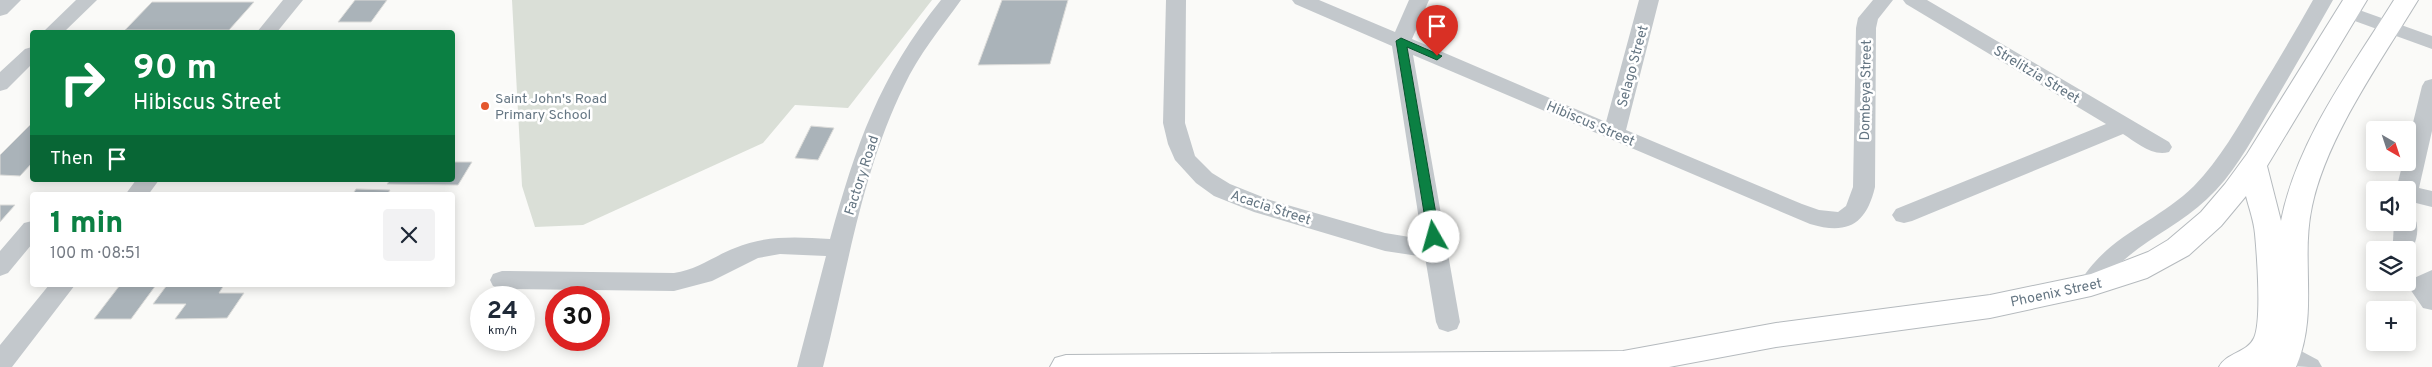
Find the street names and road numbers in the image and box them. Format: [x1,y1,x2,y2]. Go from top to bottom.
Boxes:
street label: Selago Street [1614,23,1653,109]
street label: Dombeya Street [1857,40,1876,141]
street label: Strelitzia Street [1990,43,2083,108]
street label: Hibiscus Street [1544,98,1637,151]
street label: Factory Road [842,133,883,217]
street label: Acacia Street [1228,187,1313,229]
street label: Phoenix Street [2009,275,2104,311]

